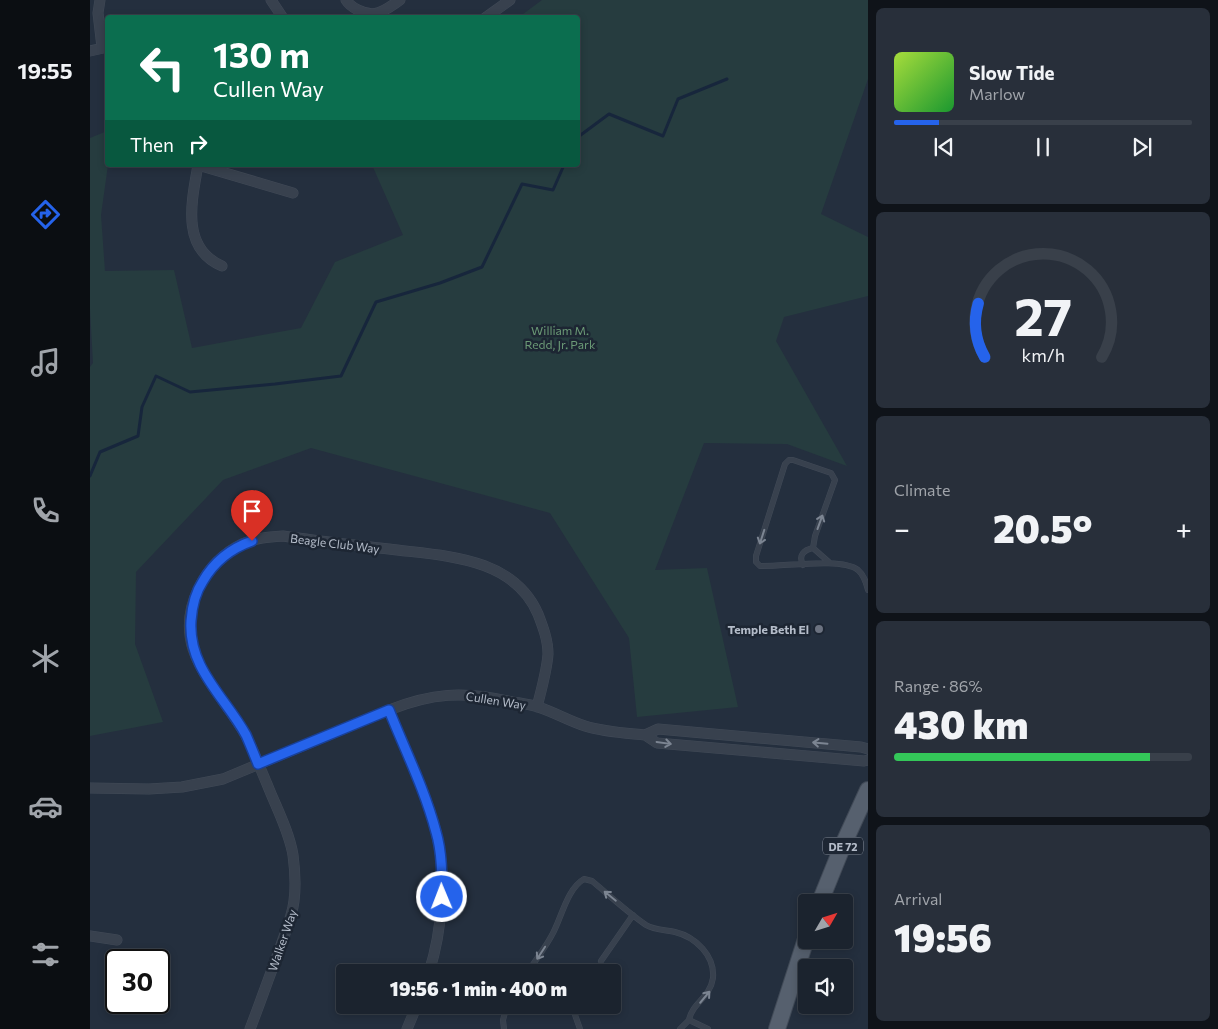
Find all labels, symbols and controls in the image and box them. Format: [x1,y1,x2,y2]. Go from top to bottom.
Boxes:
text: 130 m [213,32,310,75]
icon: left [130,35,195,100]
text: 19:55 [18,57,73,84]
text: Slow Tide [969,61,1055,84]
text: Cullen Way [213,75,324,102]
text: Marlow [969,84,1025,103]
icon: right [184,130,212,158]
text: Then [130,133,174,156]
icon: previous [930,133,958,161]
icon: pause [1029,133,1057,161]
icon: next [1128,133,1156,161]
icon: directions [28,197,63,232]
text: 27 [1014,283,1072,347]
park label: William M. Redd, Jr. Park [525,323,596,352]
text: km/h [1021,344,1065,366]
icon: music [28,345,63,380]
text: Climate [894,480,950,499]
pin [231,490,273,541]
icon: phone [28,493,63,528]
icon: arrive [238,497,266,525]
text: 20.5° [993,504,1093,551]
text: − [894,511,910,545]
text: + [1176,511,1192,545]
one-way arrow [815,515,825,531]
one-way arrow [756,529,766,545]
street label: Beagle Club Way [290,531,380,555]
place label: Temple Beth El [727,622,809,636]
marker: Temple Beth El [813,623,825,635]
icon: climate [28,641,63,676]
text: Range · 86% [894,676,983,695]
street label: Cullen Way [465,688,527,712]
text: 430 km [894,700,1028,747]
one-way arrow [655,738,671,748]
one-way arrow [812,739,828,748]
icon: car [28,789,63,824]
road number: DE 72 [823,838,863,854]
position arrow [415,870,467,922]
text: Arrival [894,889,942,908]
one-way arrow [604,891,617,902]
north arrow [798,894,852,949]
map controls [798,894,853,1014]
street label: Walker Way [265,907,299,973]
text: 19:56 [894,913,992,960]
icon: filters [28,937,63,972]
one-way arrow [535,945,545,959]
speed limit sign: 30 [105,949,170,1014]
button: sound [798,959,853,1014]
text: 19:56 · 1 min · 400 m [390,977,567,1000]
one-way arrow [699,990,710,1003]

